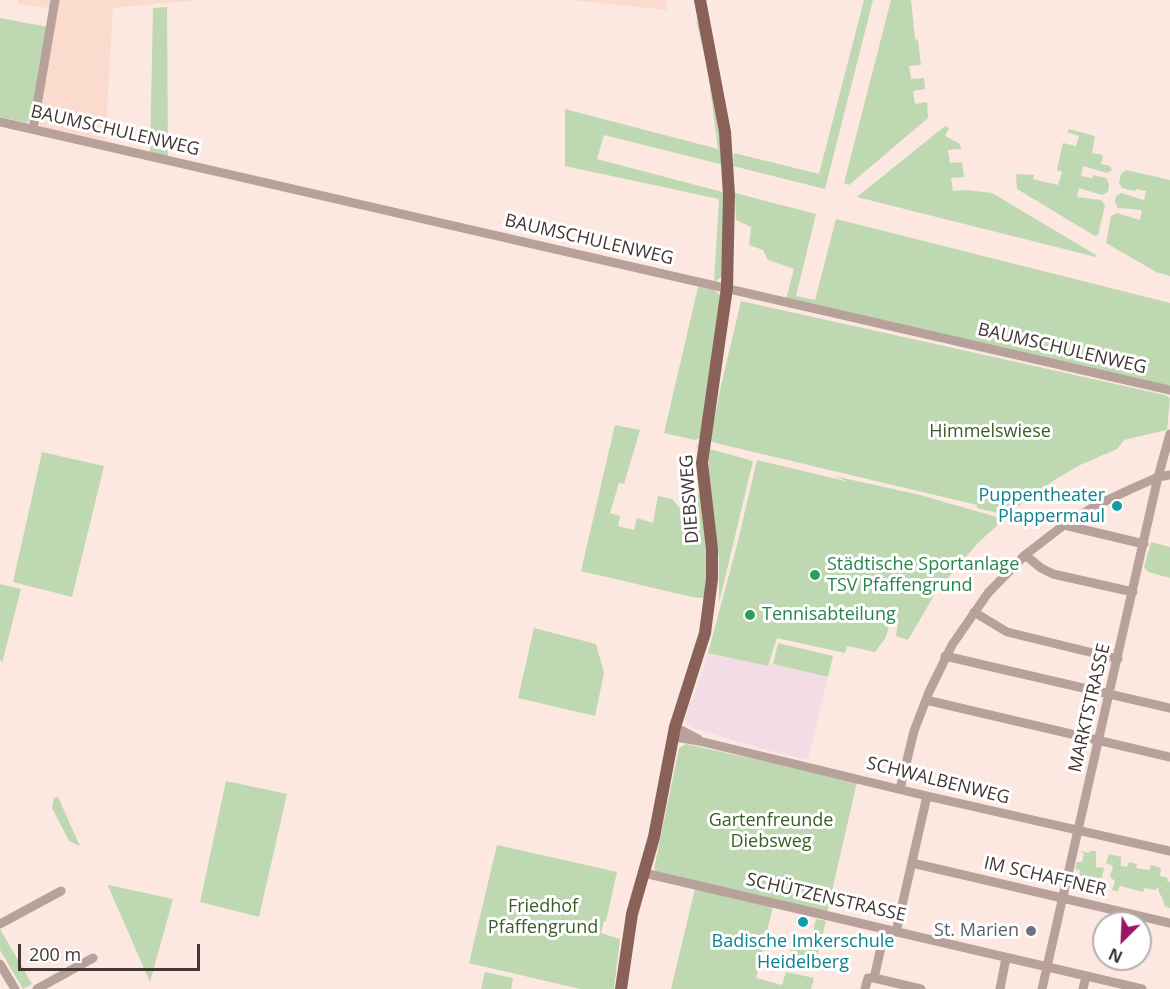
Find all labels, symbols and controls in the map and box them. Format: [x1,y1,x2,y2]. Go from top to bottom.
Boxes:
street label: BAUMSCHULENWEG [28,101,202,161]
street label: BAUMSCHULENWEG [502,210,676,270]
street label: BAUMSCHULENWEG [975,319,1149,379]
park label: Himmelswiese [929,421,1051,443]
street label: DIEBSWEG [676,454,704,544]
place label: Puppentheater Plappermaul [979,485,1105,528]
marker: Puppentheater Plappermaul [1110,499,1124,513]
place label: Städtische Sportanlage TSV Pfaffengrund [827,554,1019,596]
marker: Städtische Sportanlage TSV Pfaffengrund [808,568,822,582]
place label: Tennisabteilung [762,604,896,626]
marker: Tennisabteilung [743,608,757,622]
street label: MARKTSTRASSE [1065,641,1115,775]
street label: SCHWALBENWEG [864,753,1012,809]
park label: Gartenfreunde Diebsweg [709,810,833,852]
street label: IM SCHAFFNER [982,852,1108,902]
street label: SCHÜTZENSTRASSE [744,869,908,927]
park label: Friedhof Pfaffengrund [488,896,598,938]
north arrow [1092,911,1152,971]
marker: Badische Imkerschule Heidelberg [796,915,810,929]
place label: St. Marien [934,920,1019,942]
marker: St. Marien [1024,924,1038,938]
place label: Badische Imkerschule Heidelberg [712,931,894,974]
scale bar [21,932,202,970]
text: 200 m [29,942,81,966]
text: N [1105,943,1126,968]

